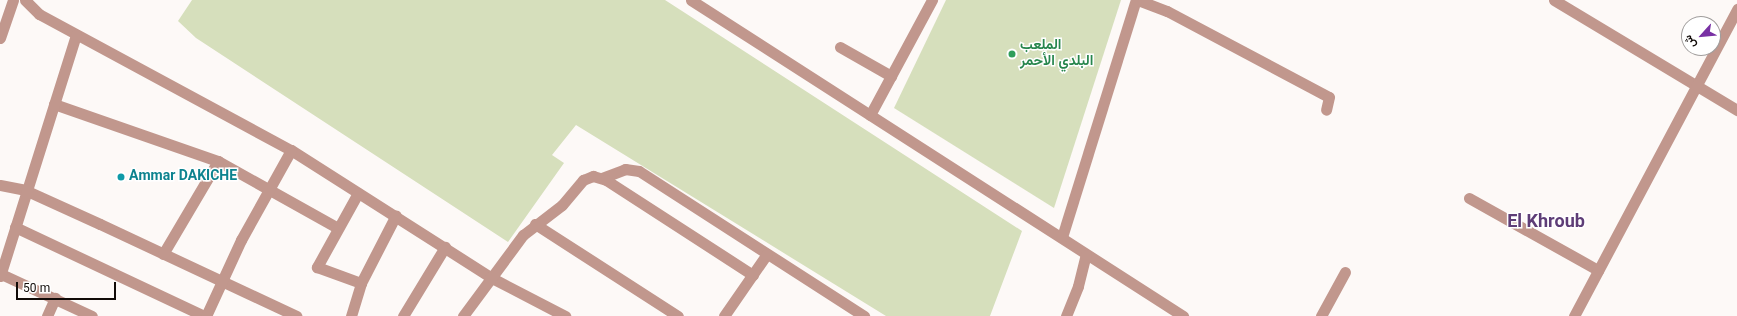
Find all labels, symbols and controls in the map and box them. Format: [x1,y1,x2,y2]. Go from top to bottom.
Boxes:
north arrow [1681,16,1721,56]
text: ش [1680,31,1701,51]
place label: الملعب البلدي الأحمر [1020,38,1093,70]
marker: الملعب البلدي الأحمر [1007,49,1017,59]
place label: Ammar DAKICHE [129,169,237,185]
marker: Ammar DAKICHE [116,172,126,182]
district label: El Khroub [1507,212,1585,234]
scale bar [18,274,118,300]
text: 50 m [23,280,50,298]

